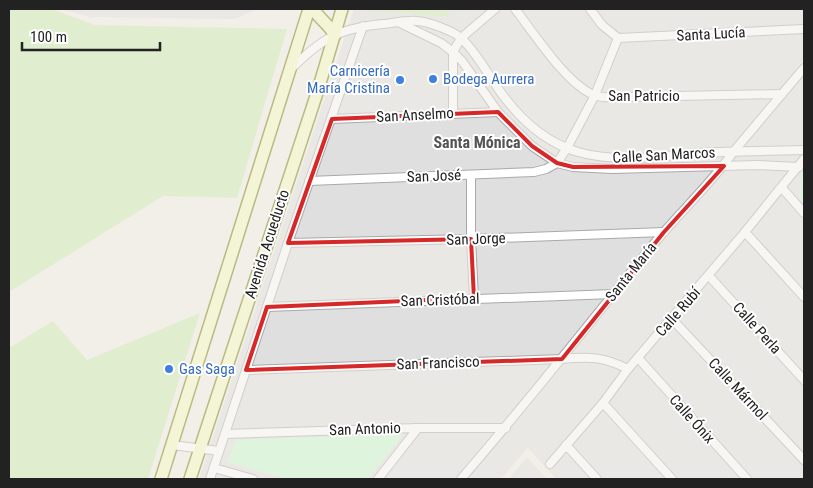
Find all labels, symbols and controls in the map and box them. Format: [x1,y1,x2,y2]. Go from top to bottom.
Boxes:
scale bar [22,20,160,52]
street label: Santa Lucía [676,23,746,45]
text: 100 m [30,28,67,46]
place label: Carnicería María Cristina [307,62,390,97]
place label: Bodega Aurrera [443,70,535,88]
marker: Bodega Aurrera [427,73,439,85]
marker: Carnicería María Cristina [394,74,406,86]
street label: San Patricio [608,87,680,105]
street label: San Anselmo [376,104,454,126]
district label: Santa Mónica [433,133,521,152]
street label: Calle San Marcos [612,143,716,167]
street label: San José [407,166,461,186]
street label: Avenida Acueducto [241,187,293,301]
street label: San Jorge [446,229,506,249]
street label: Santa María [602,239,660,305]
street label: Calle Rubí [652,283,705,340]
street label: San Cristóbal [400,290,480,310]
street label: Calle Perla [729,298,785,358]
street label: San Francisco [396,353,480,373]
street label: Calle Mármol [705,354,771,424]
place label: Gas Saga [179,360,235,378]
marker: Gas Saga [163,363,175,375]
street label: Calle Ónix [665,391,719,447]
street label: San Antonio [329,419,401,439]

